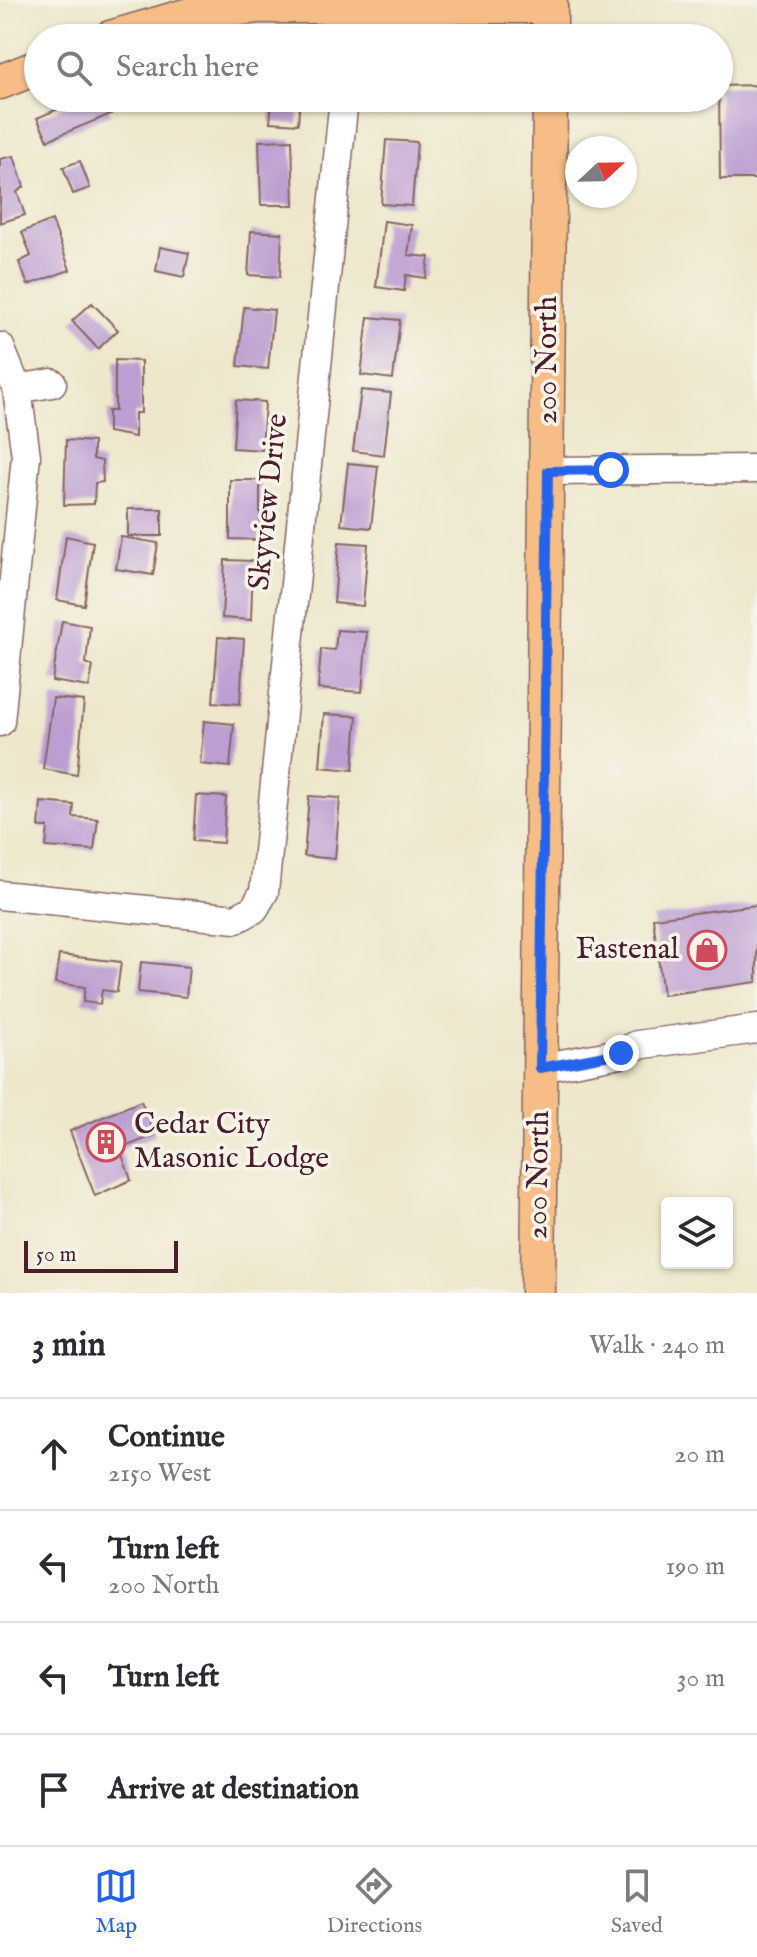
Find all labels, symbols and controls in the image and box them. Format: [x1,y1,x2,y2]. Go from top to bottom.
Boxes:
search box [24,24,733,112]
icon: search [52,46,96,90]
text: Search here [116,49,259,87]
north arrow [565,136,637,208]
street label: 200 North [529,296,567,424]
street label: Skyview Drive [241,412,297,592]
route start [593,452,629,488]
shop icon: Fastenal [686,929,728,971]
place label: Fastenal [576,931,680,969]
route end [603,1035,639,1071]
place label: Cedar City Masonic Lodge [134,1106,329,1178]
street label: 200 North [519,1110,559,1240]
building icon: Cedar City Masonic Lodge [85,1121,127,1163]
map controls [661,1197,733,1269]
button: layers [661,1197,733,1269]
scale bar [24,1237,178,1273]
text: 50 m [36,1241,77,1269]
text: 3 min [32,1324,106,1367]
text: Walk · 240 m [589,1329,725,1362]
text: Continue [108,1419,225,1457]
icon: ahead [32,1432,76,1476]
text: 20 m [674,1438,725,1471]
text: 2150 West [108,1457,211,1490]
text: Turn left [108,1531,219,1569]
icon: left [32,1544,76,1588]
text: 190 m [665,1550,725,1583]
text: 200 North [108,1569,219,1602]
icon: left [32,1656,76,1700]
text: Turn left [108,1659,219,1697]
text: 30 m [677,1662,725,1695]
icon: arrive [32,1768,76,1812]
text: Arrive at destination [108,1771,359,1809]
tab: Map [94,1864,138,1940]
tab: Directions [327,1864,422,1940]
tab: Saved [611,1864,663,1940]

